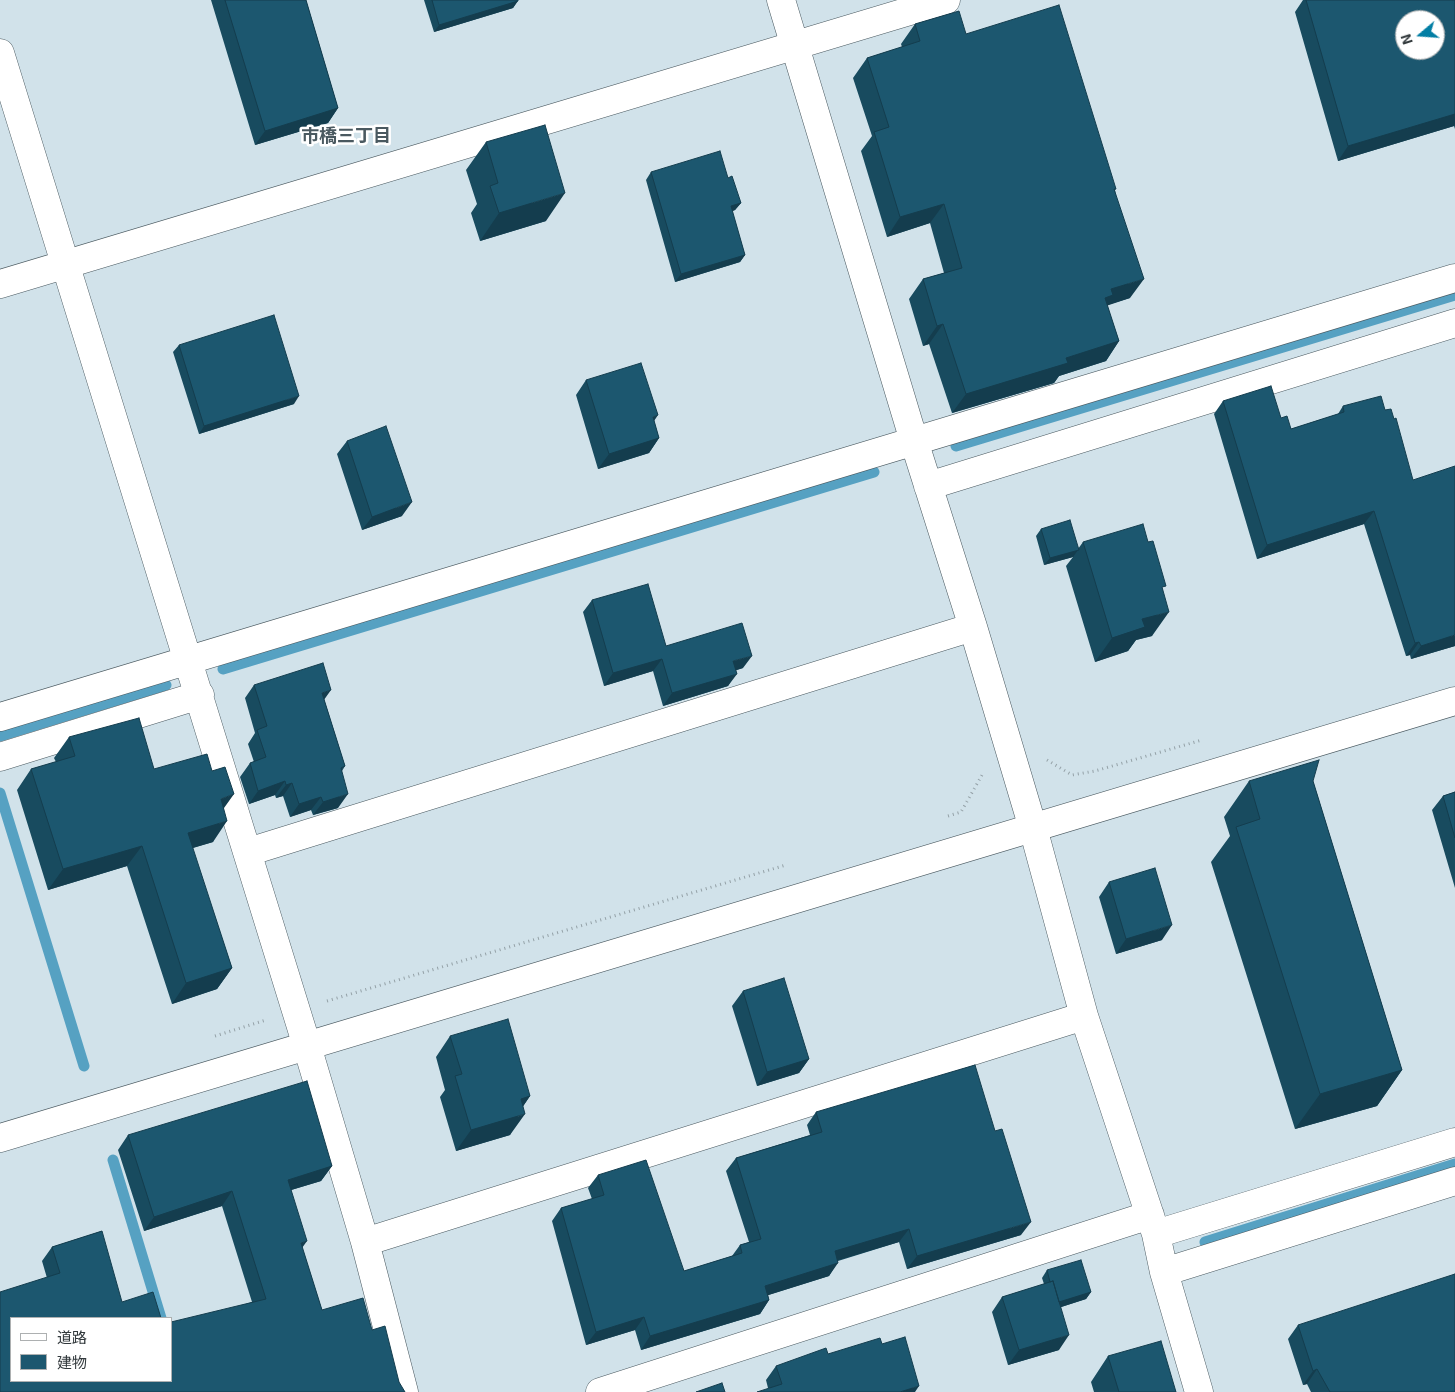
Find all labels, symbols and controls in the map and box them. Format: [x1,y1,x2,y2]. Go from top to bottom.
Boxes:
north arrow [1395,10,1445,60]
text: N [1397,32,1416,47]
district label: 市橋三丁目 [301,125,391,147]
legend [10,1317,172,1382]
text: 道路 [57,1328,87,1346]
text: 建物 [57,1353,87,1371]

